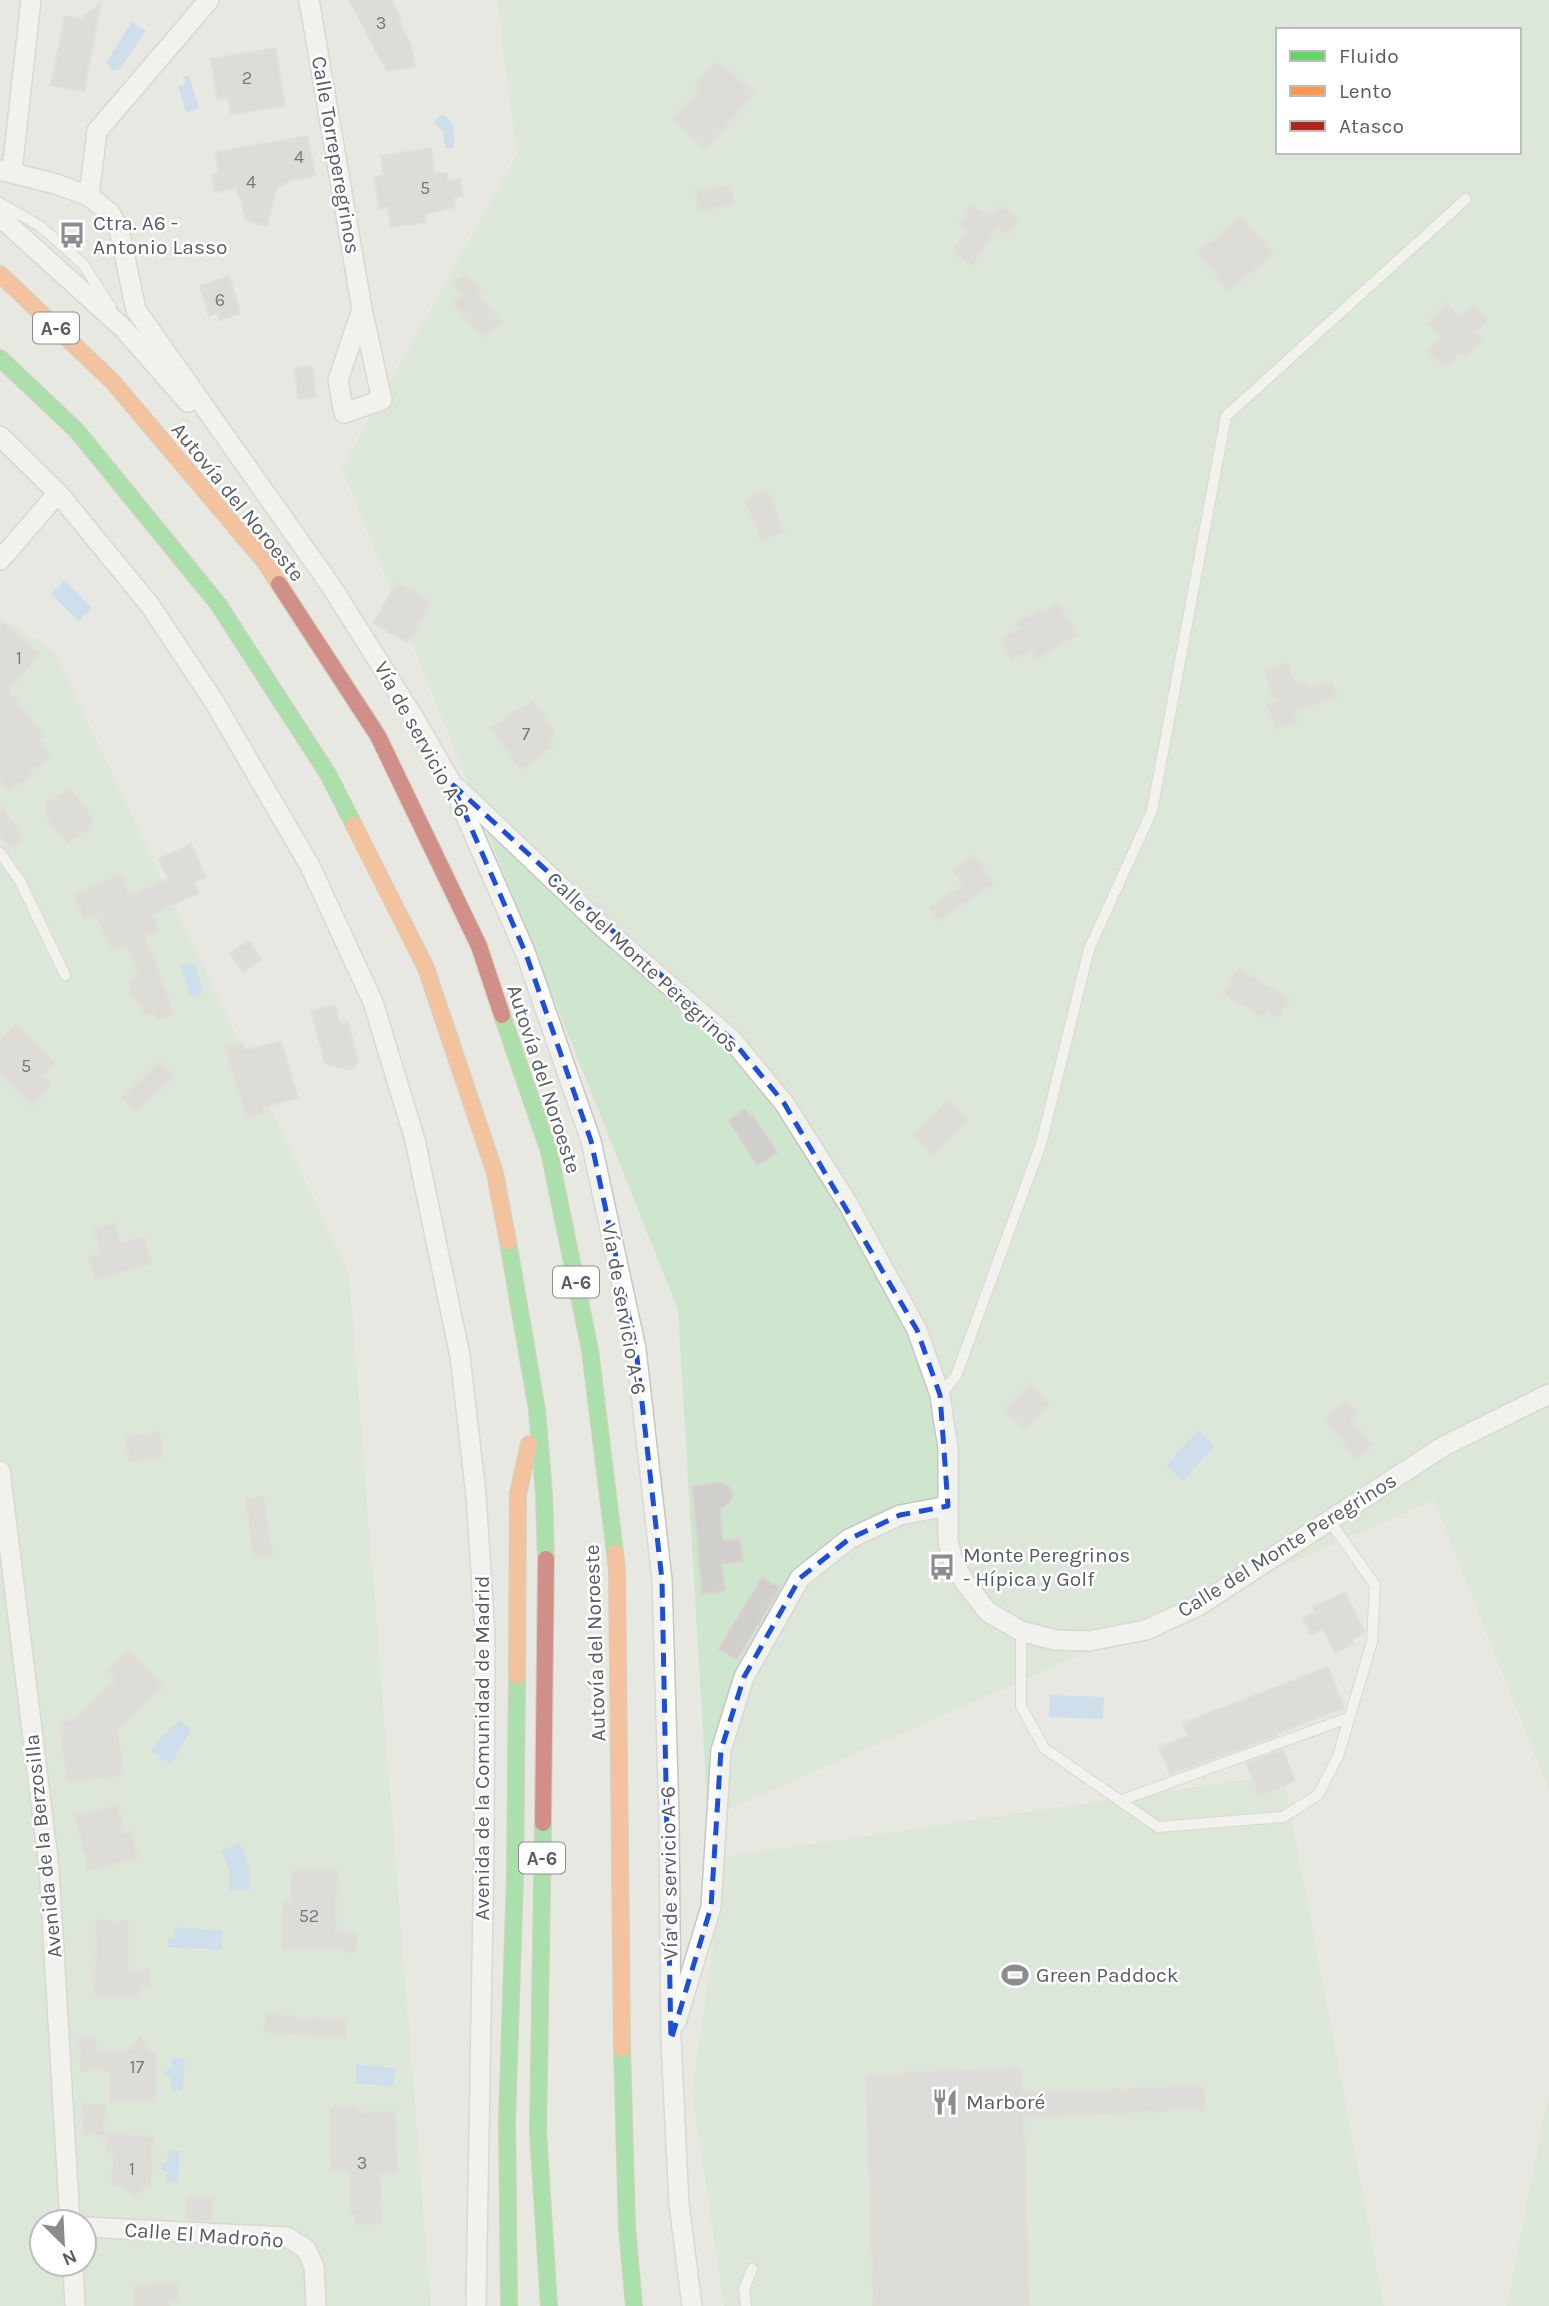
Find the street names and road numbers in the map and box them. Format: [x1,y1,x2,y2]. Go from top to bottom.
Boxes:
street label: Calle Torreperegrinos [307,54,365,256]
road number: A-6 [33,312,79,344]
street label: Autovía del Noroeste [167,418,309,586]
street label: Vía de servicio A-6 [369,657,475,821]
street label: Calle del Monte Peregrinos [542,867,744,1057]
street label: Autovía del Noroeste [502,982,586,1176]
street label: Vía de servicio A-6 [597,1221,651,1397]
road number: A-6 [553,1266,599,1298]
street label: Calle del Monte Peregrinos [1173,1468,1401,1622]
street label: Autovía del Noroeste [580,1544,610,1742]
street label: Avenida de la Comunidad de Madrid [470,1576,494,1920]
street label: Avenida de la Berzosilla [19,1733,67,1959]
street label: Vía de servicio A-6 [655,1786,683,1960]
road number: A-6 [519,1842,565,1874]
street label: Calle El Madroño [124,2217,284,2253]

